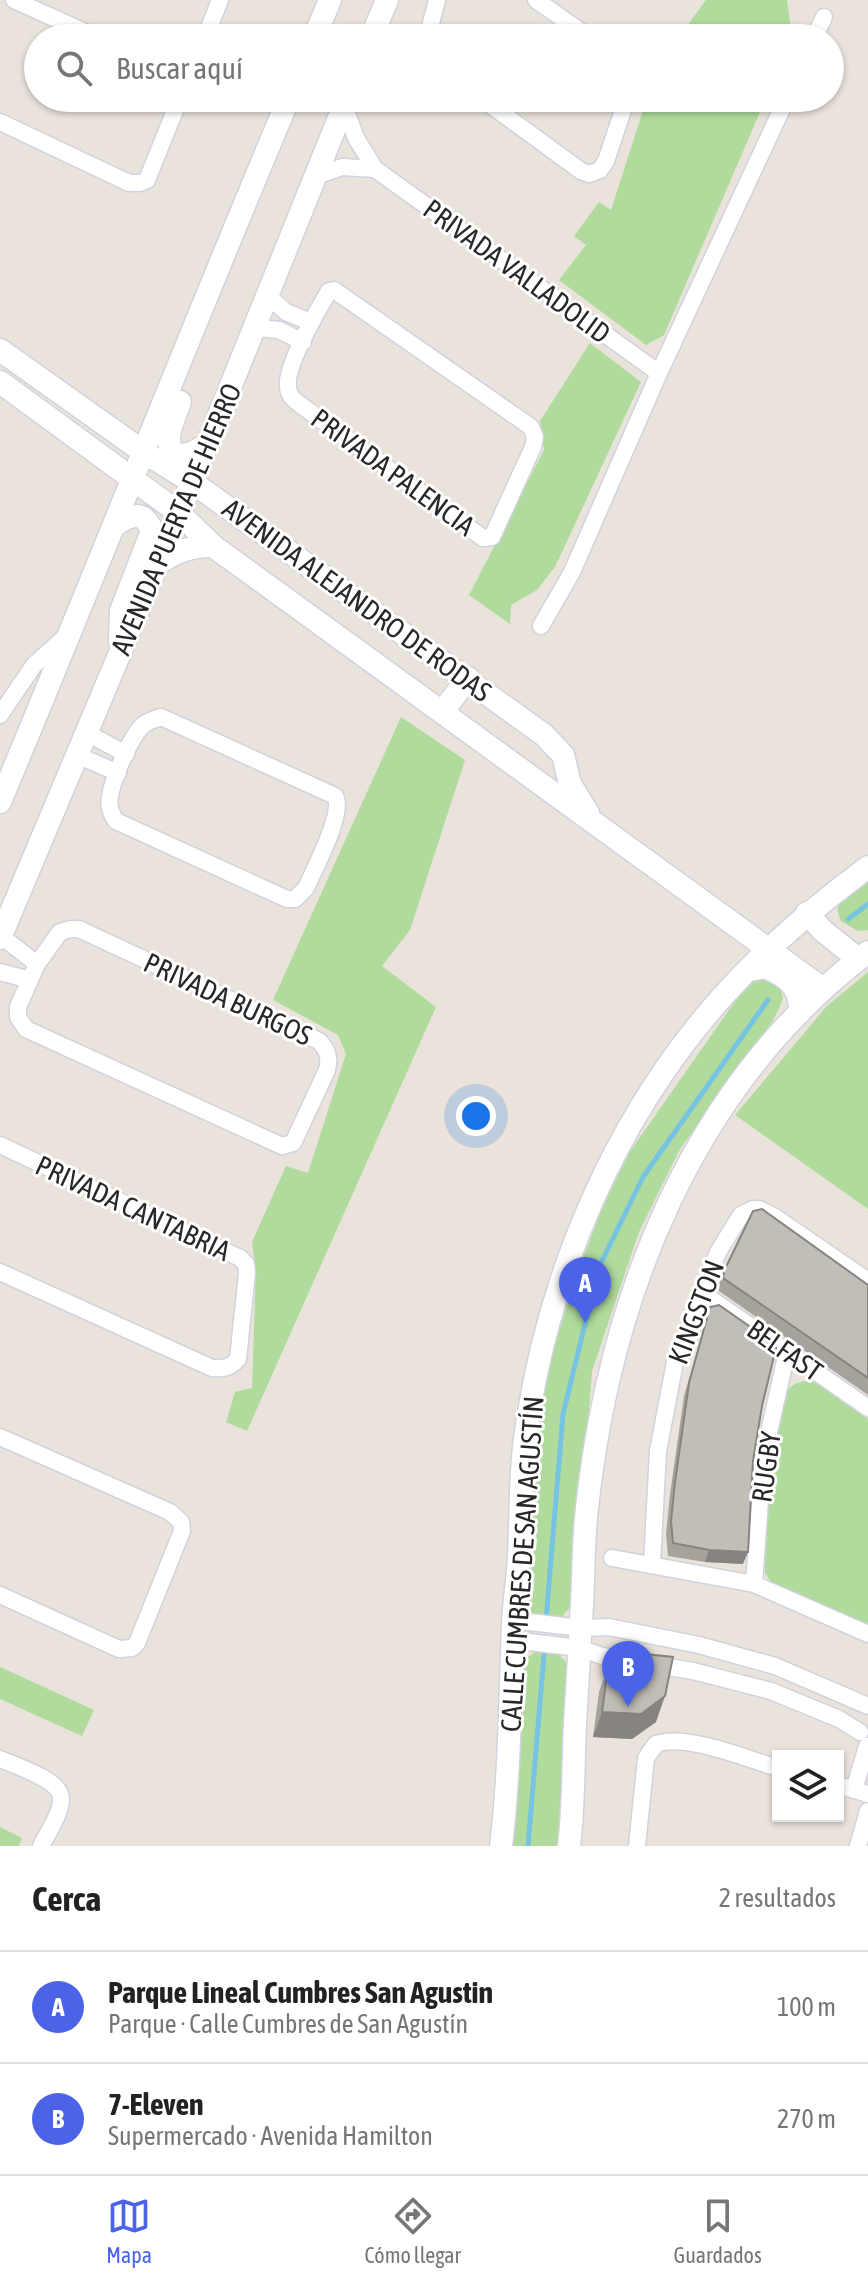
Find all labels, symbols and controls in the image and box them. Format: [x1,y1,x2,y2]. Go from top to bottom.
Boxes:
search box [24,24,844,112]
icon: search [52,46,96,90]
text: Buscar aquí [116,51,243,85]
street label: PRIVADA VALLADOLID [417,193,617,349]
street label: AVENIDA PUERTA DE HIERRO [104,379,248,659]
street label: PRIVADA PALENCIA [305,402,481,542]
street label: AVENIDA ALEJANDRO DE RODAS [217,492,498,708]
street label: PRIVADA BURGOS [139,946,317,1052]
your location [456,1096,496,1136]
street label: PRIVADA CANTABRIA [31,1149,236,1267]
street label: KINGSTON [662,1256,730,1368]
pin: A [559,1257,611,1323]
street label: BELFAST [741,1313,829,1387]
street label: CALLE CUMBRES DE SAN AGUSTÍN [494,1395,550,1733]
street label: RUGBY [745,1429,787,1504]
pin: B [602,1641,654,1707]
map controls [772,1750,844,1822]
button: layers [772,1750,844,1822]
text: Cerca [32,1879,101,1918]
text: 2 resultados [719,1883,836,1913]
text: Parque Lineal Cumbres San Agustin [108,1975,493,2009]
text: A [52,1992,64,2022]
text: 100 m [777,1992,836,2022]
text: Parque · Calle Cumbres de San Agustín [108,2009,468,2039]
text: 7-Eleven [108,2087,204,2121]
text: B [52,2104,64,2134]
text: 270 m [777,2104,836,2134]
text: Supermercado · Avenida Hamilton [108,2121,433,2151]
tab: Mapa [106,2194,152,2268]
tab: Cómo llegar [364,2194,461,2268]
tab: Guardados [674,2194,762,2268]

